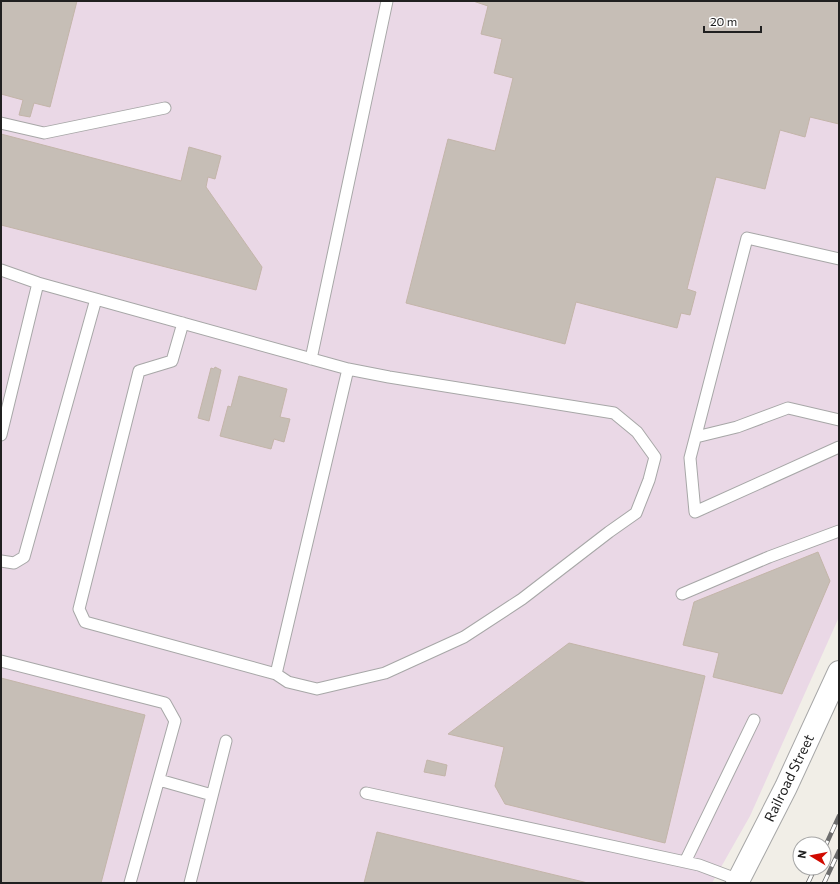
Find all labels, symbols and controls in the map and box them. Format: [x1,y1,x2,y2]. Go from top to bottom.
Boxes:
scale bar [704,8,761,34]
text: 20 m [710,14,737,28]
street label: Railroad Street [760,731,817,824]
north arrow [792,836,832,876]
text: N [795,849,809,859]

